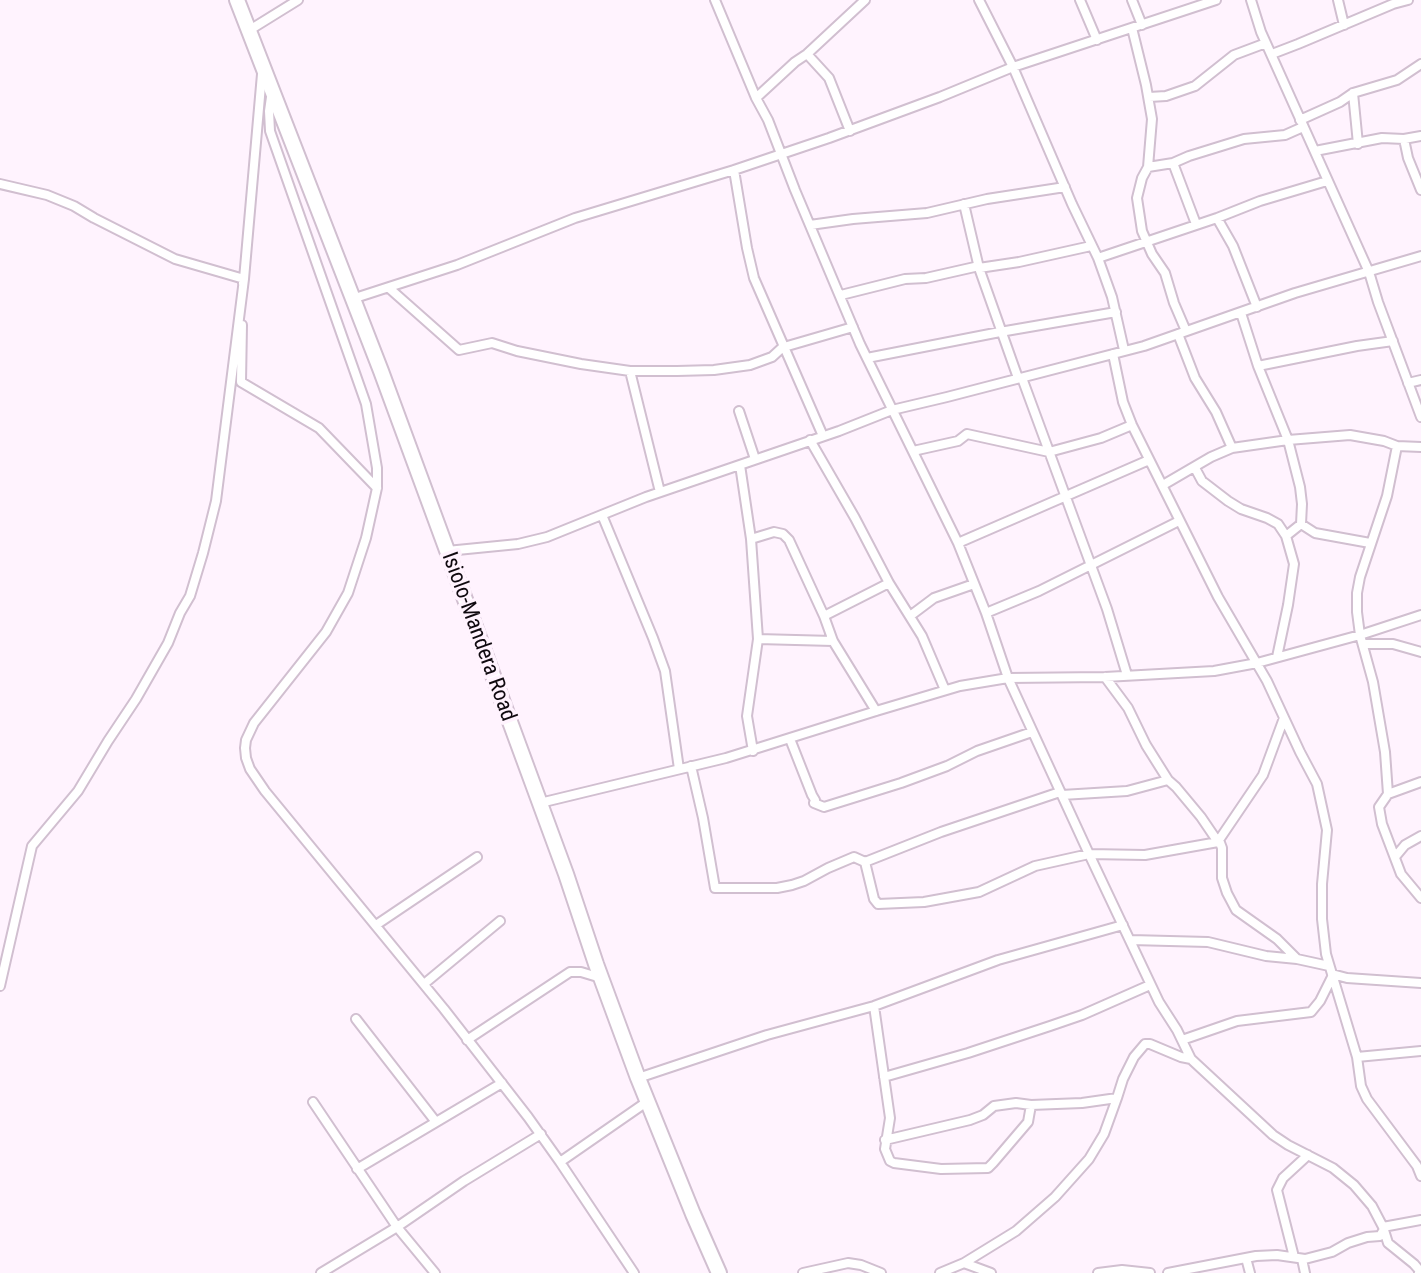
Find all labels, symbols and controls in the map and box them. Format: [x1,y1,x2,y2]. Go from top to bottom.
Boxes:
street label: Isiolo-Mandera Road [435,549,521,725]

